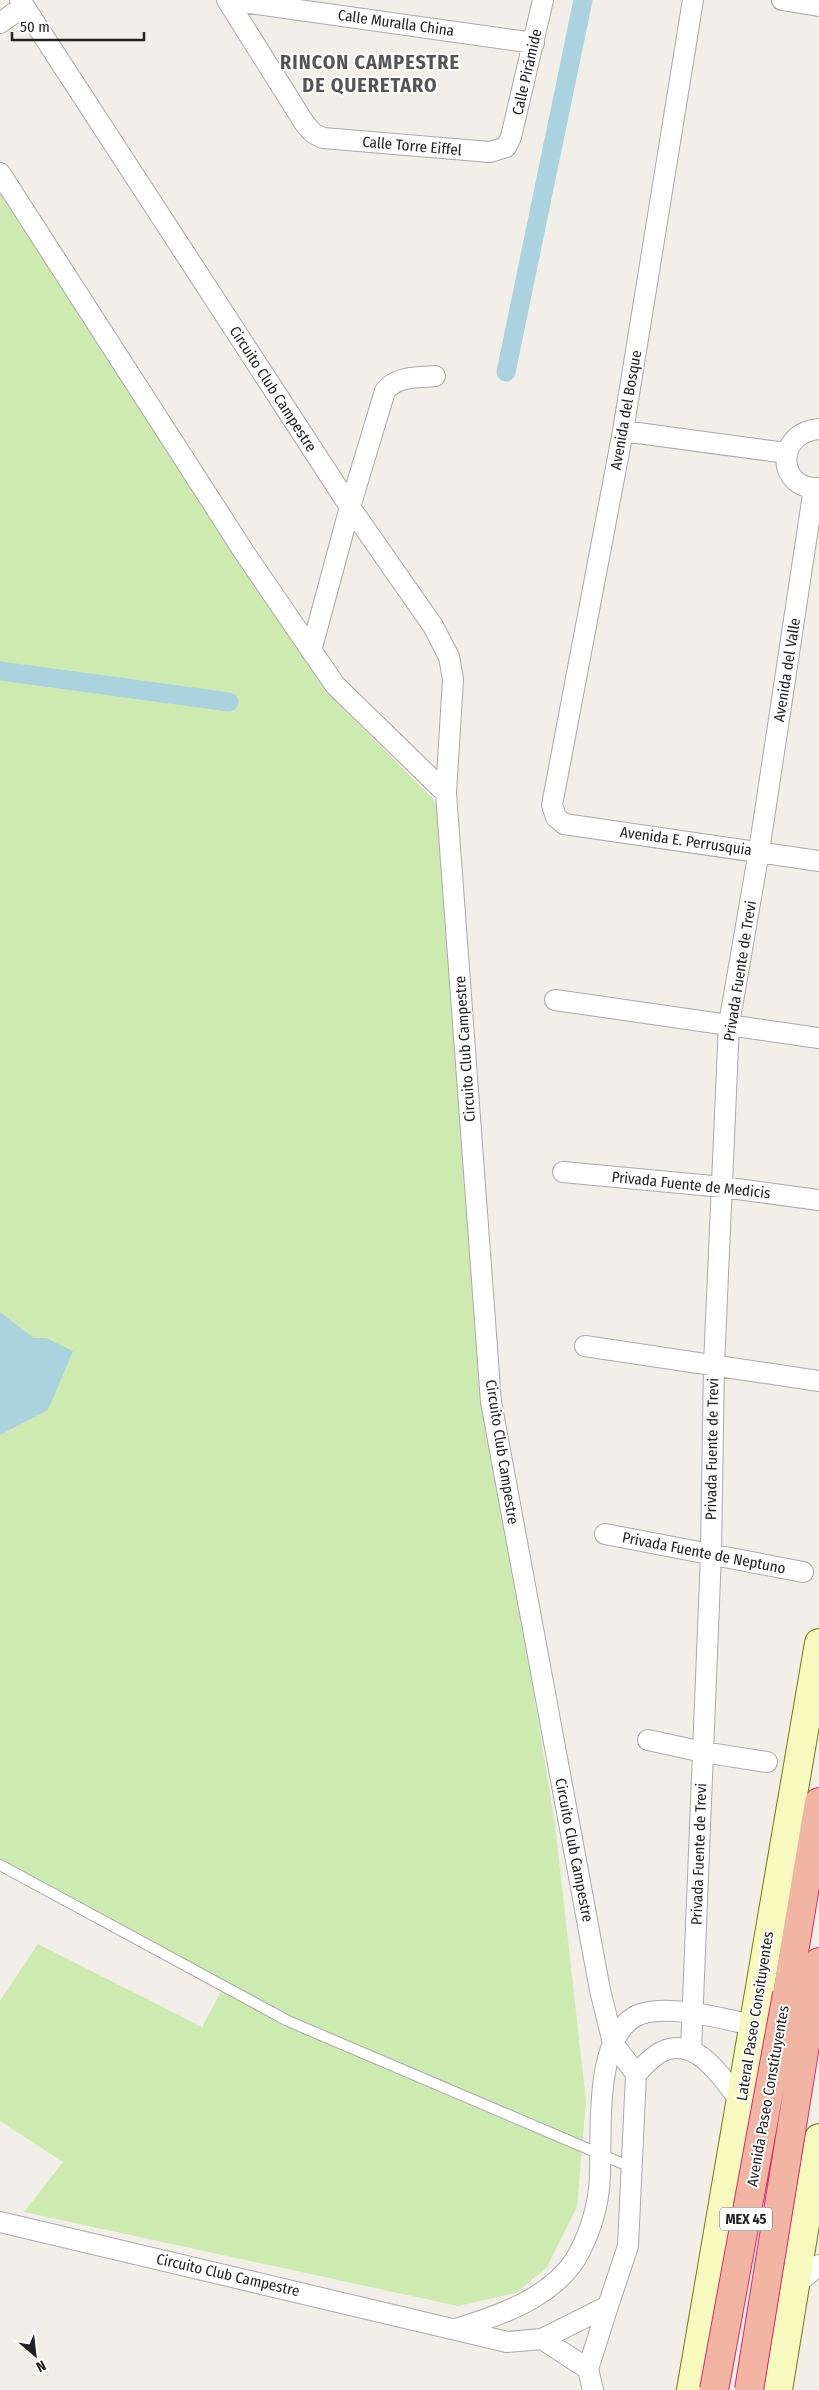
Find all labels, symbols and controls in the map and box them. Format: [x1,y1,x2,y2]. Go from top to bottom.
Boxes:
street label: Calle Muralla China [337,6,455,40]
scale bar [12,10,145,42]
text: 50 m [20,18,50,36]
street label: Calle Pirámide [508,27,546,117]
district label: RINCON CAMPESTRE DE QUERETARO [280,50,460,97]
street label: Calle Torre Eiffel [362,133,462,159]
street label: Circuito Club Campestre [226,323,320,455]
street label: Avenida del Bosque [607,349,645,471]
street label: Avenida del Valle [770,617,804,723]
street label: Avenida E. Perrusquia [619,823,753,859]
street label: Privada Fuente de Trevi [720,899,760,1043]
street label: Circuito Club Campestre [451,975,479,1123]
street label: Privada Fuente de Medicis [611,1168,771,1202]
street label: Circuito Club Campestre [482,1378,522,1526]
street label: Privada Fuente de Trevi [702,1378,722,1520]
street label: Privada Fuente de Neptuno [621,1528,787,1578]
street label: Circuito Club Campestre [551,1776,597,1924]
street label: Privada Fuente de Trevi [688,1783,710,1925]
street label: Lateral Paseo Consituyentes [733,1930,777,2102]
street label: Avenida Paseo Constituyentes [743,2004,793,2188]
road number: MEX 45 [720,2208,772,2230]
street label: Circuito Club Campestre [155,2250,301,2300]
north arrow [10,2330,60,2380]
text: N [33,2357,49,2376]

